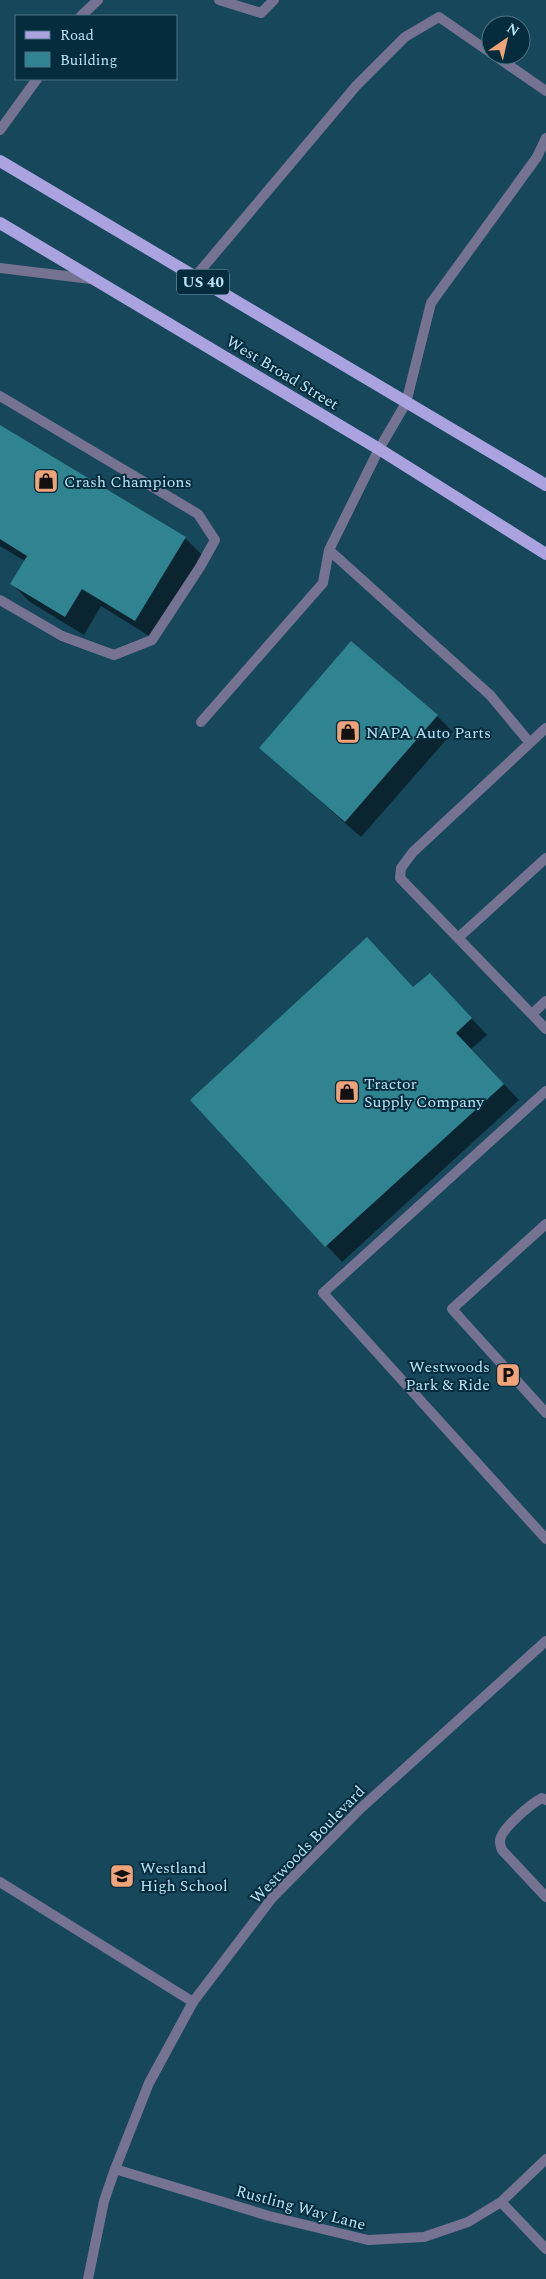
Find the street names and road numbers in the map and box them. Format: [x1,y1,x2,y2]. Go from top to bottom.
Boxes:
road number: US 40 [177,270,229,294]
street label: West Broad Street [221,330,344,416]
street label: Westwoods Boulevard [245,1780,371,1909]
street label: Rustling Way Lane [233,2179,368,2237]

